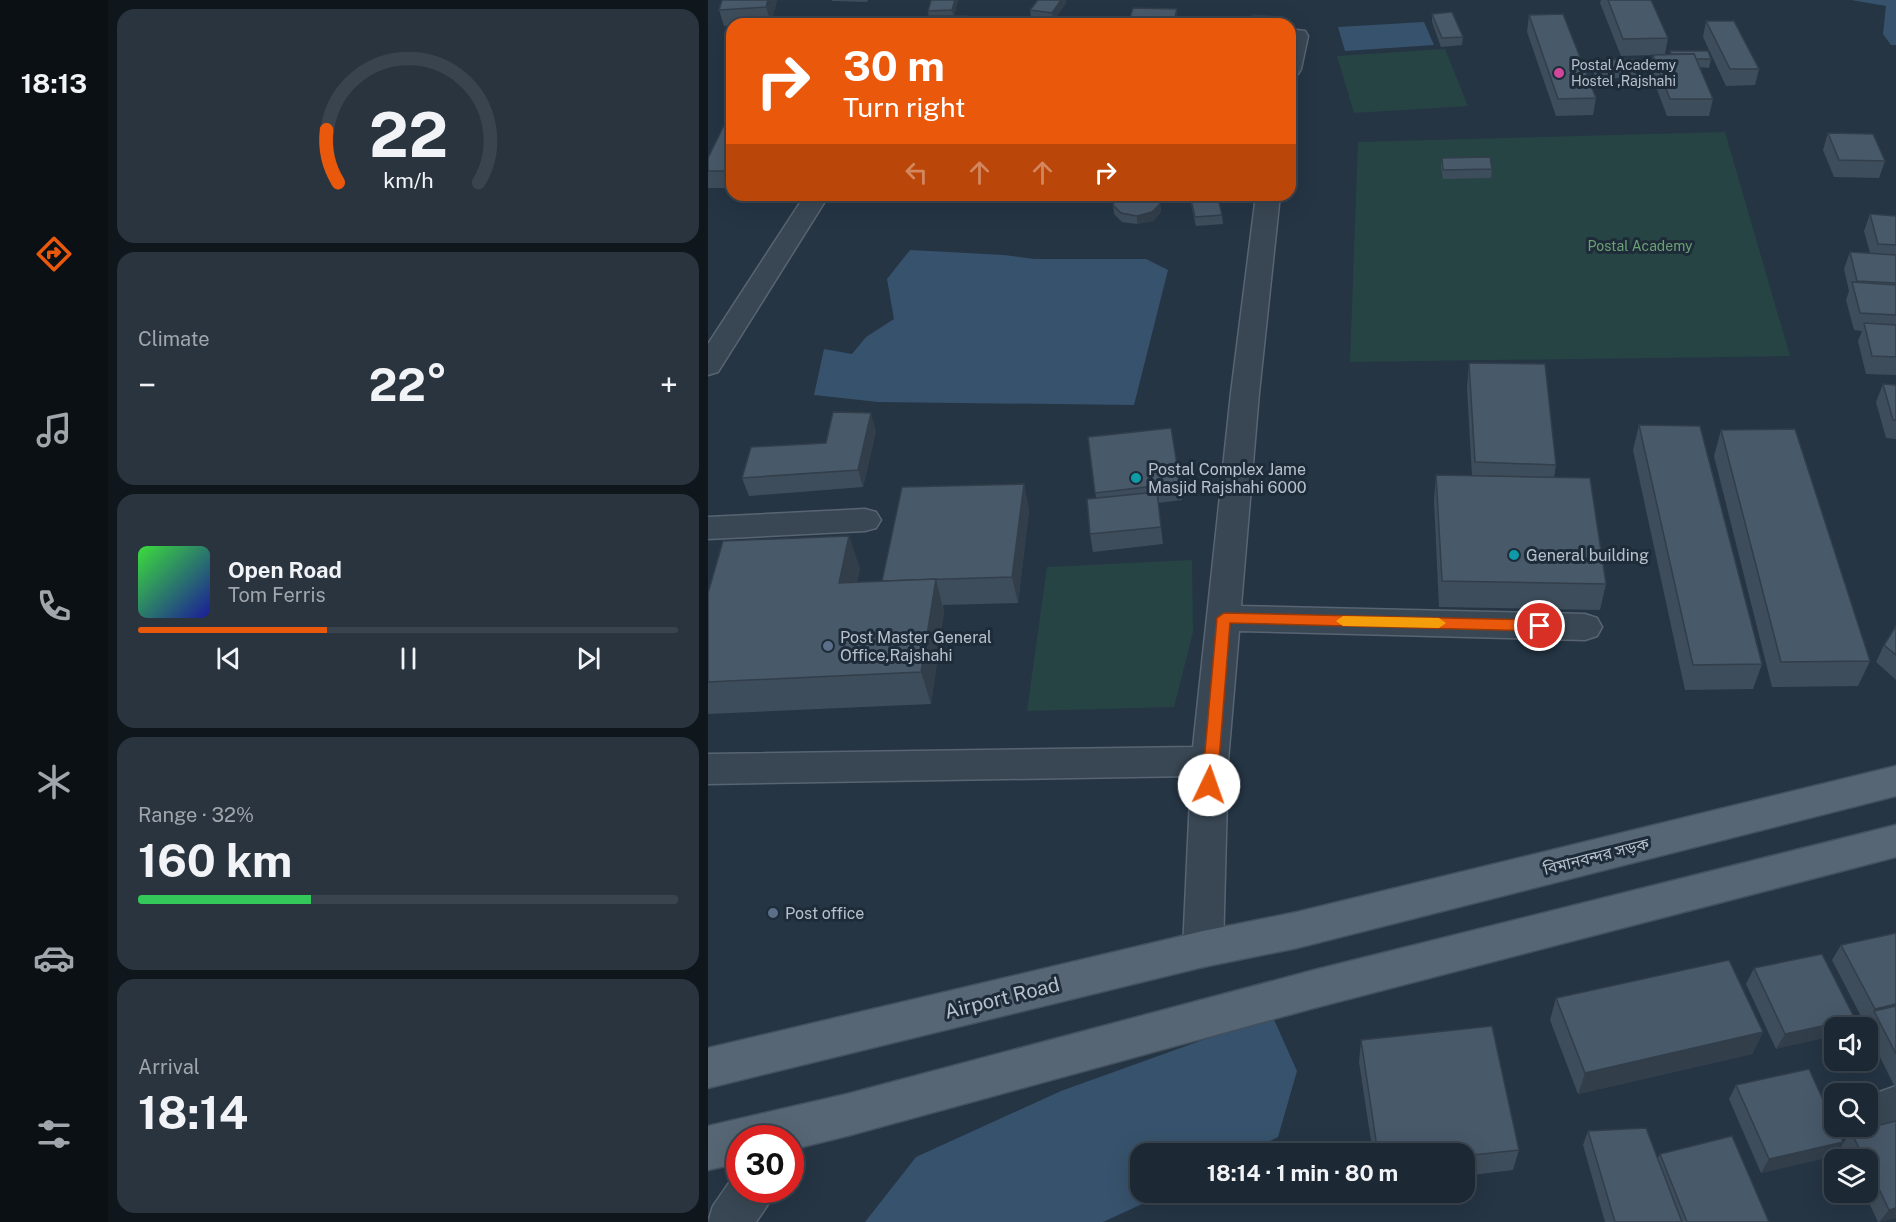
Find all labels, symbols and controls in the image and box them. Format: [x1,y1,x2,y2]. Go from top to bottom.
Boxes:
text: 30 m [843,41,945,90]
icon: right [744,42,822,120]
place label: Postal Academy Hostel ,Rajshahi [1571,57,1677,89]
marker: Postal Academy Hostel ,Rajshahi [1552,66,1566,80]
text: 18:13 [21,67,87,99]
text: Turn right [843,91,966,123]
text: 22 [368,98,448,171]
icon: left [900,156,933,189]
icon: ahead [963,156,996,189]
icon: ahead [1026,156,1059,189]
icon: right [1089,156,1122,189]
text: km/h [383,168,433,193]
icon: directions [33,233,75,275]
park label: Postal Academy [1587,238,1693,254]
text: Climate [138,327,210,351]
text: 22° [369,358,447,411]
text: − [138,366,156,404]
text: + [660,366,678,404]
icon: music [33,409,75,451]
place label: Postal Complex Jame Masjid Rajshahi 6000 [1148,460,1307,497]
marker: Postal Complex Jame Masjid Rajshahi 6000 [1129,471,1143,485]
place label: General building [1526,546,1649,565]
marker: General building [1507,548,1521,562]
text: Open Road [228,557,342,583]
text: Tom Ferris [228,583,326,607]
icon: phone [33,585,75,627]
pin [1514,600,1565,651]
icon: arrive [1523,609,1556,642]
place label: Post Master General Office,Rajshahi [840,628,992,665]
marker: Post Master General Office,Rajshahi [821,639,835,653]
icon: previous [212,642,245,675]
icon: pause [392,642,425,675]
icon: next [572,642,605,675]
position arrow [1177,753,1241,817]
icon: climate [33,761,75,803]
text: Range · 32% [138,803,254,827]
text: 160 km [138,834,292,887]
street label: বিমানবন্দর সড়ক [1540,834,1652,879]
place label: Post office [785,904,864,923]
marker: Post office [766,906,780,920]
icon: car [33,937,75,979]
street label: Airport Road [942,972,1062,1024]
map controls [1824,1017,1878,1203]
button: sound [1824,1017,1878,1071]
text: Arrival [138,1055,200,1079]
button: search [1824,1083,1878,1137]
text: 18:14 [138,1086,248,1139]
icon: filters [33,1113,75,1155]
speed limit sign: 30 [726,1125,804,1203]
button: layers [1824,1149,1878,1203]
text: 18:14 · 1 min · 80 m [1207,1160,1398,1186]

